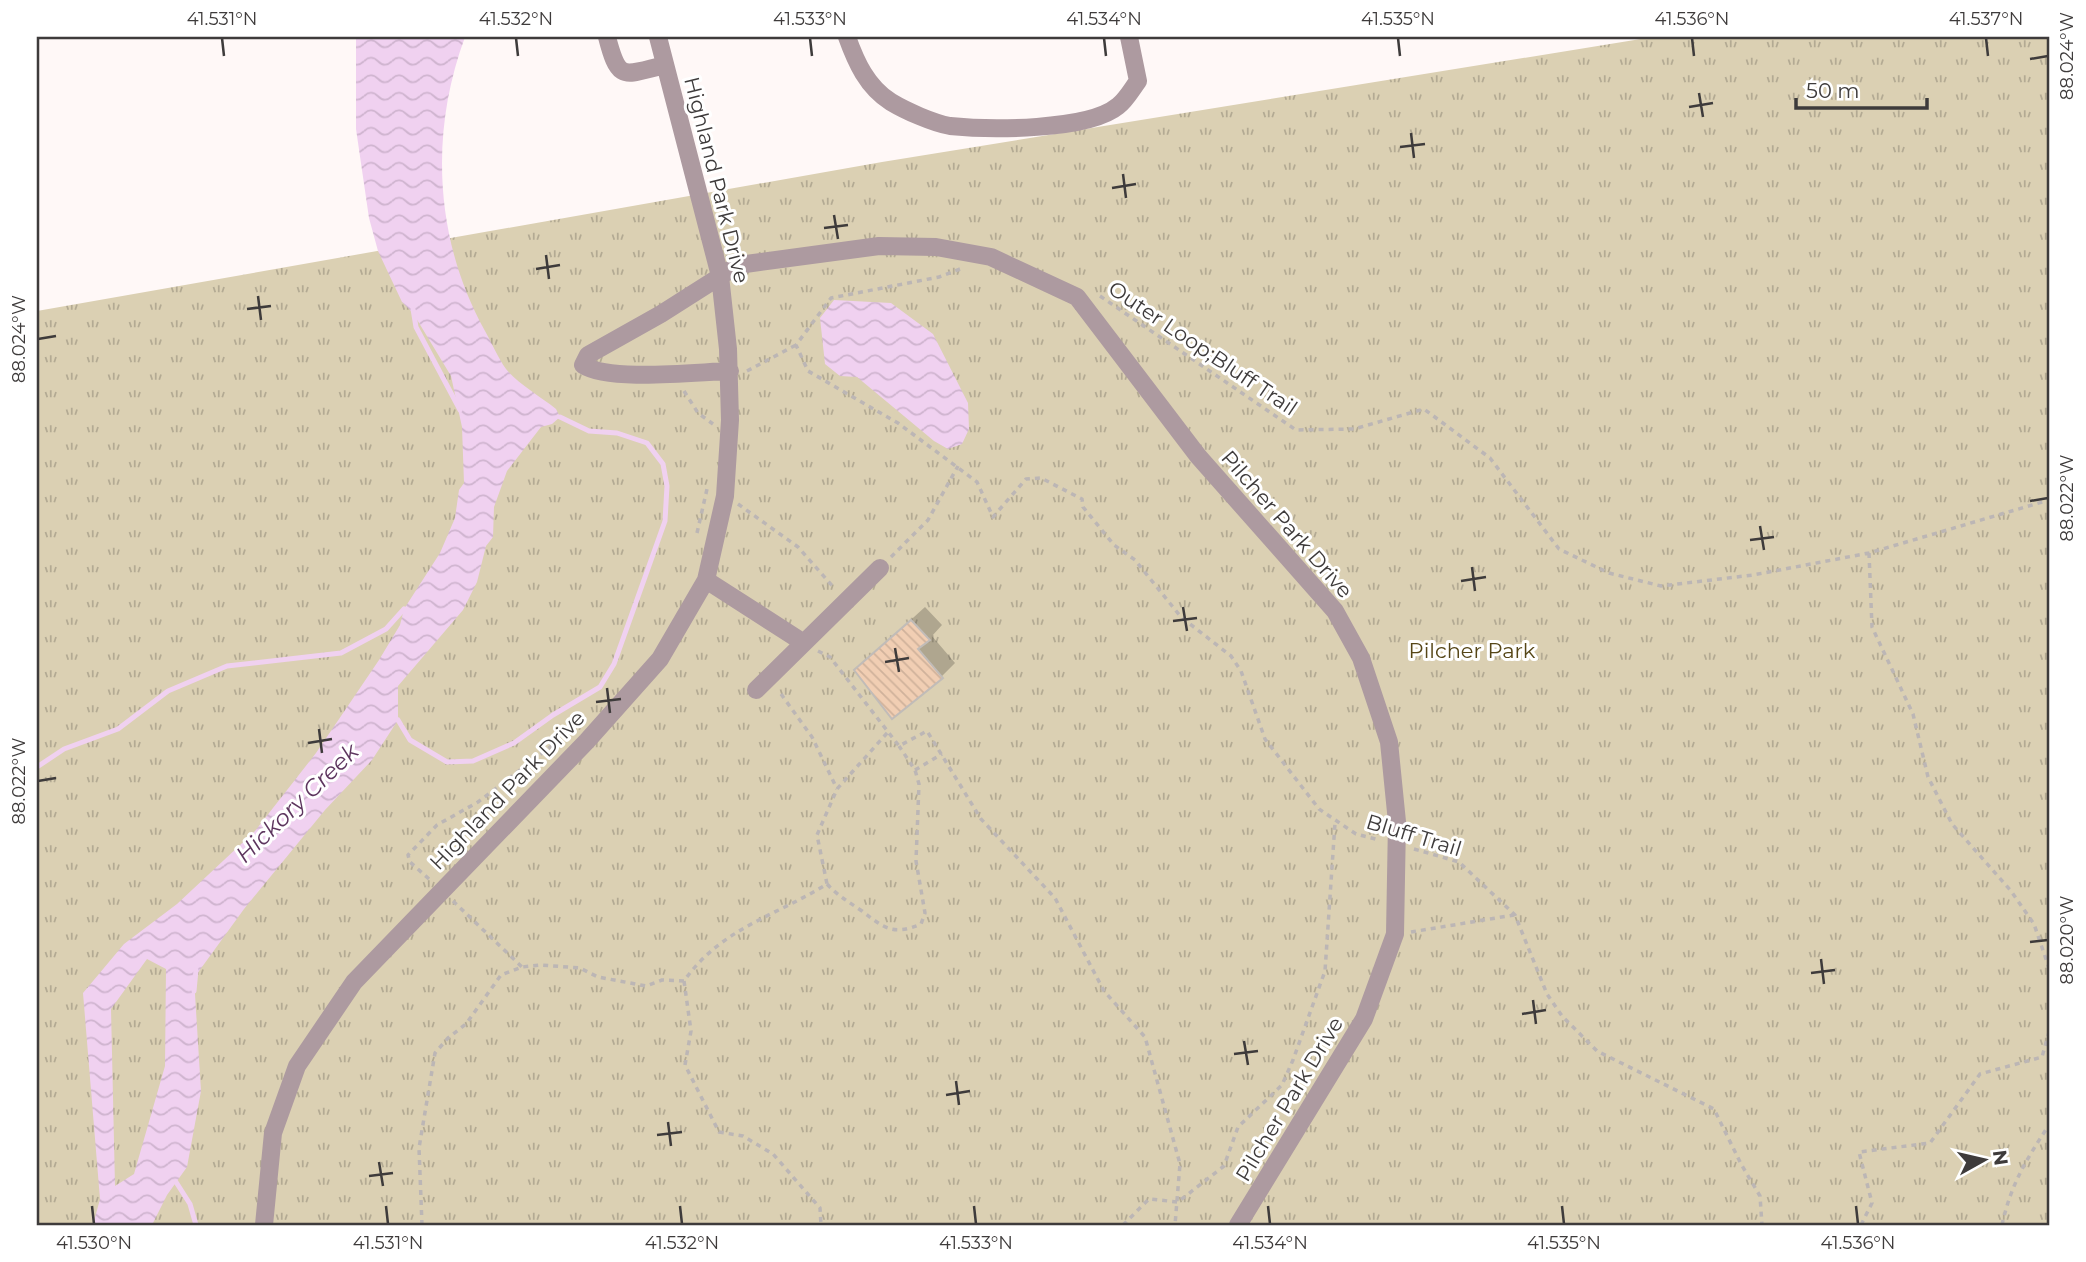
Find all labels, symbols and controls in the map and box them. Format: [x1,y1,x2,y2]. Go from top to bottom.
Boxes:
text: 41.531°N [187,8,257,30]
text: 41.532°N [479,8,553,30]
text: 41.533°N [773,8,847,30]
text: 41.534°N [1066,8,1142,30]
text: 41.535°N [1361,8,1435,30]
text: 41.536°N [1655,8,1729,30]
text: 41.537°N [1949,8,2023,30]
text: 88.024°W [2056,12,2078,100]
scale bar [1796,66,1927,110]
street label: Highland Park Drive [679,74,755,286]
text: 50 m [1806,78,1860,103]
street label: Outer Loop;Bluff Trail [1104,276,1302,420]
text: 88.024°W [8,295,30,383]
street label: Pilcher Park Drive [1216,445,1358,603]
text: 88.022°W [2056,454,2078,542]
park label: Pilcher Park [1409,638,1536,663]
street label: Highland Park Drive [424,705,590,875]
text: 88.022°W [8,737,30,825]
water label: Hickory Creek [230,737,365,869]
street label: Bluff Trail [1363,809,1465,861]
text: 88.020°W [2056,896,2078,984]
street label: Pilcher Park Drive [1230,1012,1348,1186]
north arrow [1950,1126,2020,1196]
text: N [1988,1148,2013,1167]
text: 41.530°N [56,1232,132,1254]
text: 41.531°N [353,1232,423,1254]
text: 41.532°N [645,1232,719,1254]
text: 41.533°N [939,1232,1013,1254]
text: 41.534°N [1232,1232,1308,1254]
text: 41.535°N [1527,1232,1601,1254]
text: 41.536°N [1821,1232,1895,1254]

